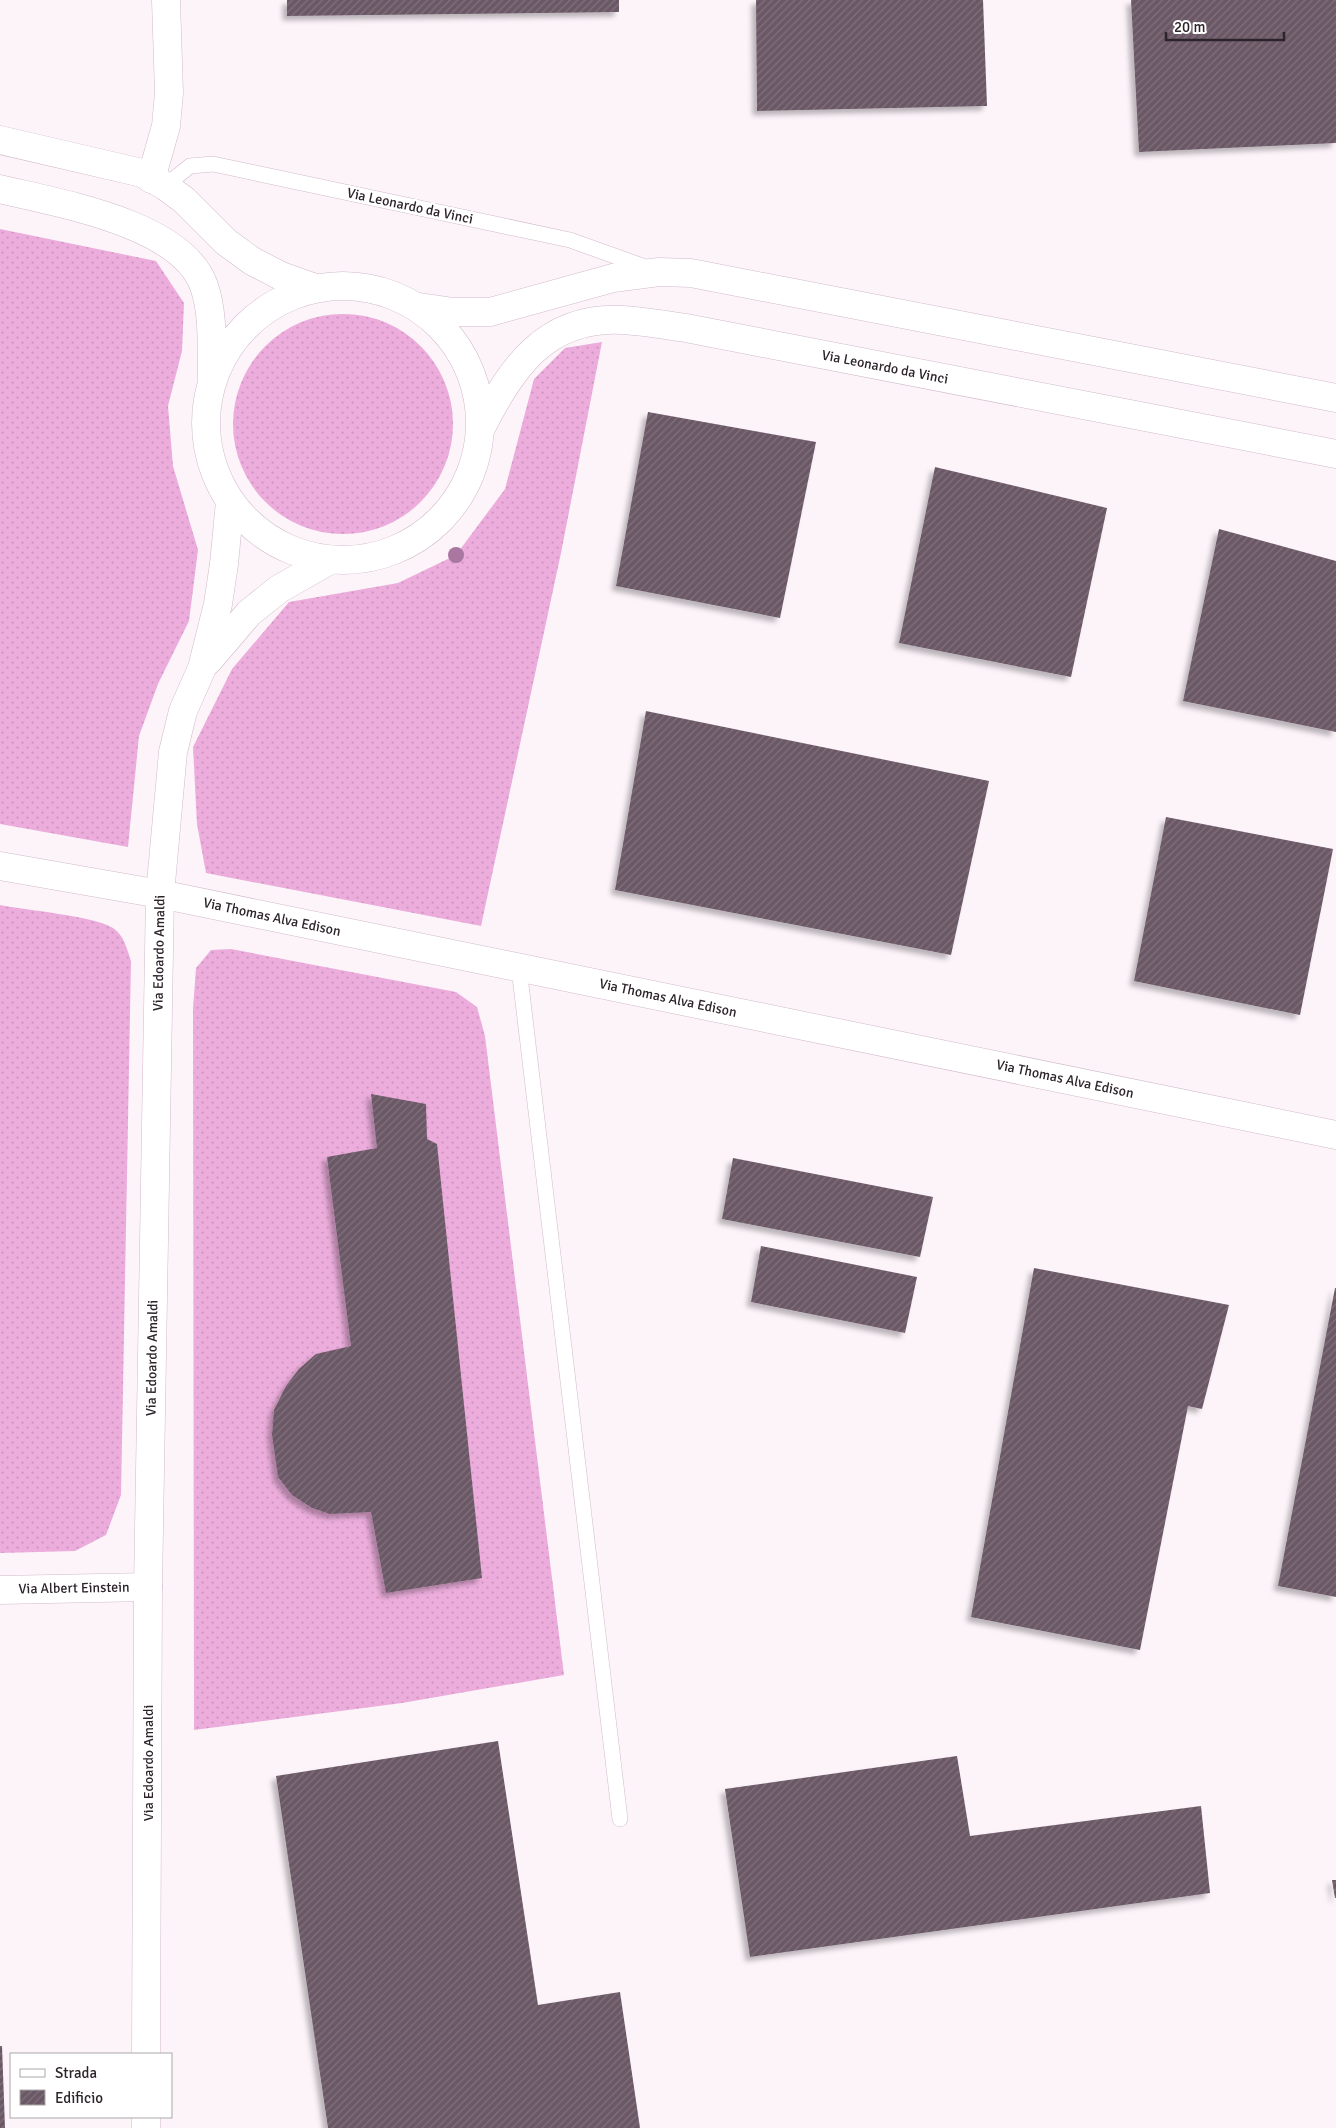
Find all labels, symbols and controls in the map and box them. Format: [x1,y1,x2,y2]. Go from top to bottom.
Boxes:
scale bar [1166,10,1284,42]
text: 20 m [1174,18,1205,36]
street label: Via Leonardo da Vinci [345,184,475,228]
street label: Via Leonardo da Vinci [820,346,950,388]
street label: Via Thomas Alva Edison [202,894,342,940]
street label: Via Edoardo Amaldi [149,895,169,1011]
street label: Via Thomas Alva Edison [598,975,738,1021]
street label: Via Thomas Alva Edison [995,1056,1135,1102]
street label: Via Edoardo Amaldi [142,1300,162,1416]
street label: Via Albert Einstein [18,1579,130,1597]
street label: Via Edoardo Amaldi [140,1705,157,1821]
legend [10,2053,172,2118]
text: Strada [55,2064,97,2082]
text: Edificio [55,2089,103,2107]

